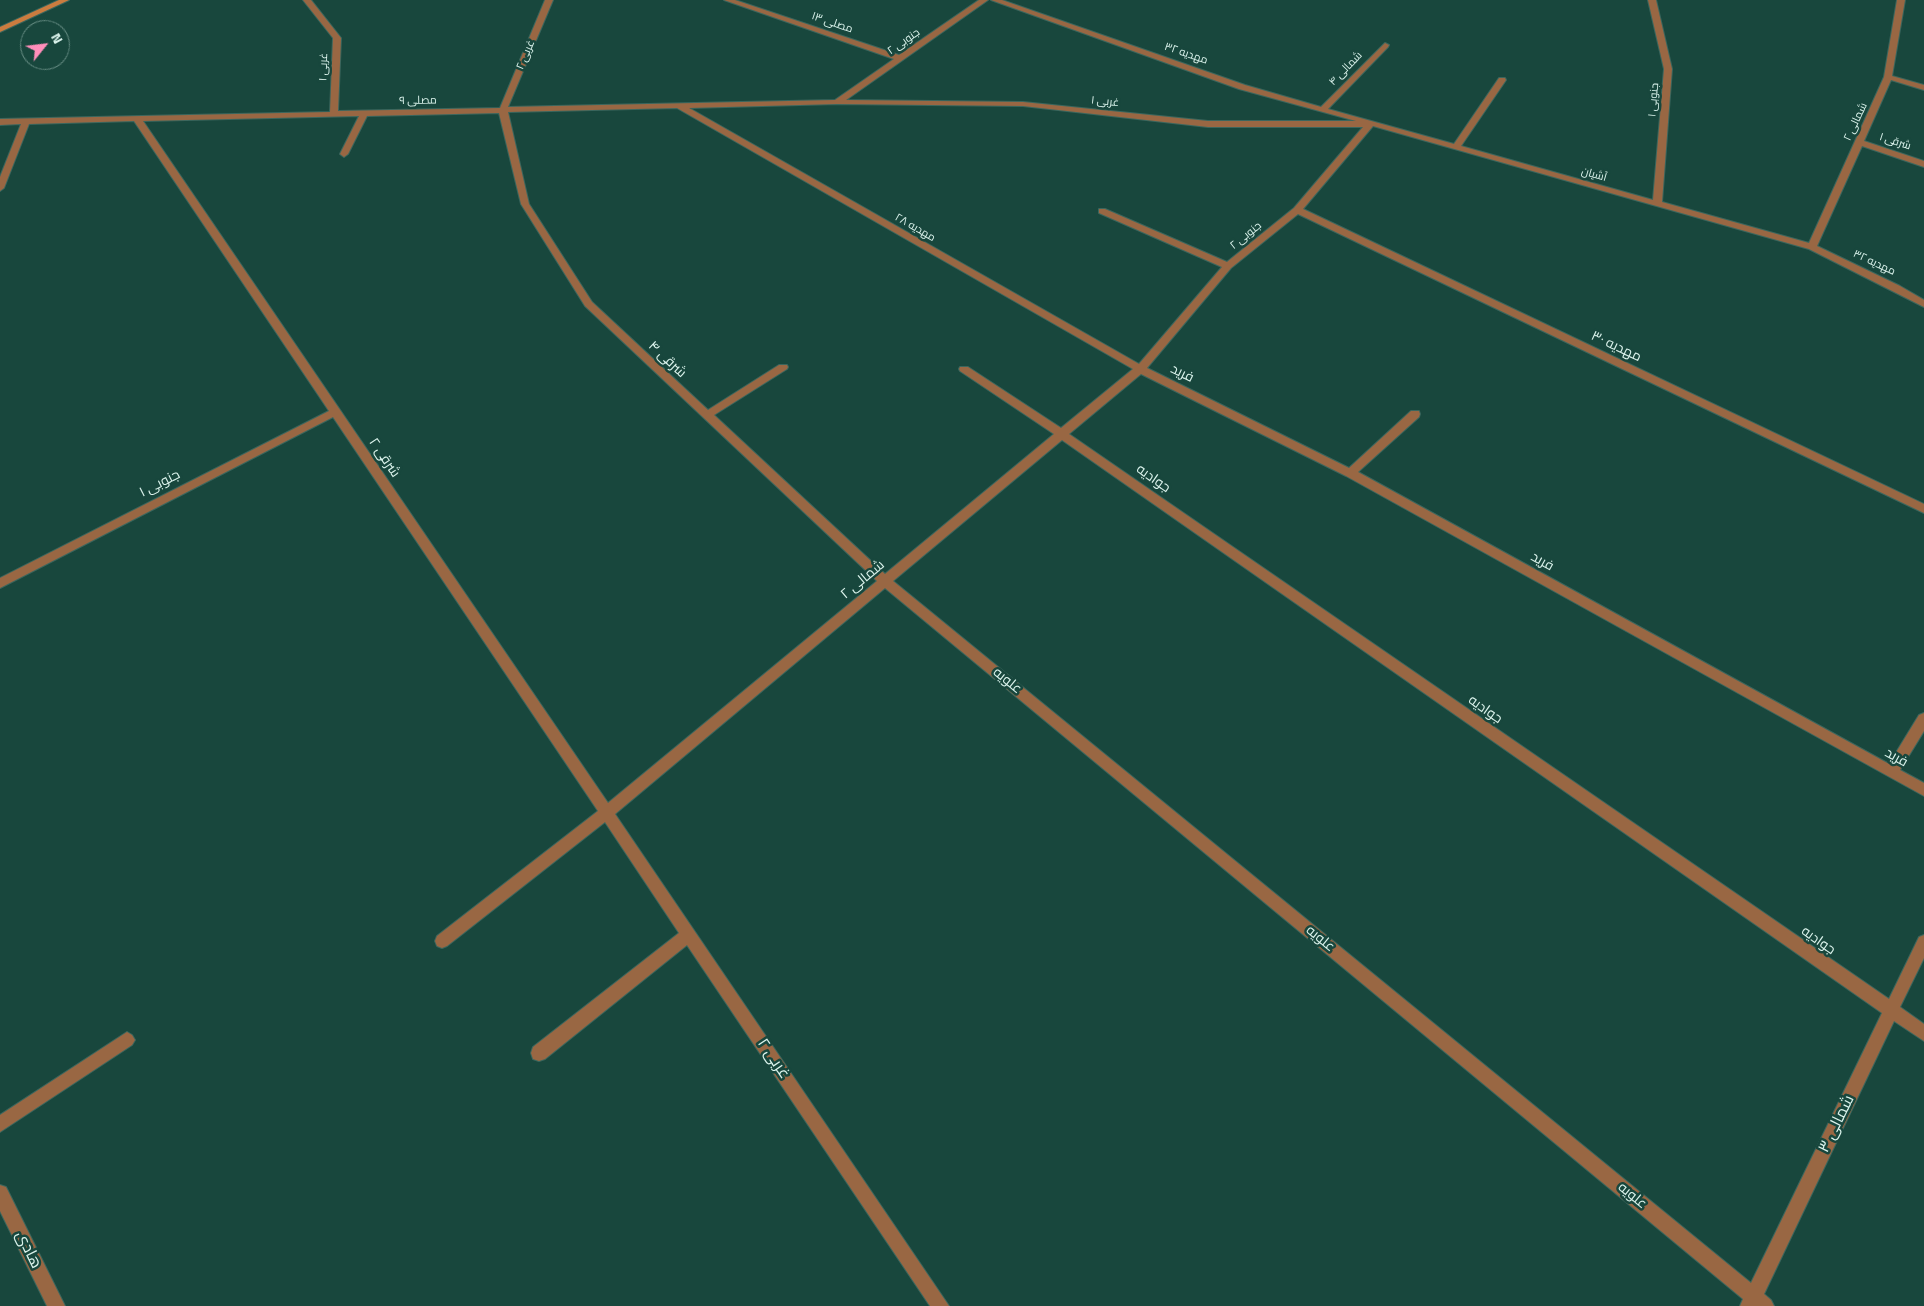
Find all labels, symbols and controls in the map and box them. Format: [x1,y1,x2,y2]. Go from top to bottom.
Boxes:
street label: مصلی ۱۳ [810,10,854,36]
north arrow [20,20,70,70]
street label: جنوبی ۲ [885,26,923,58]
text: N [46,29,69,47]
street label: ۲ غربی [514,38,538,72]
street label: مهدیه ۳۲ [1163,40,1209,68]
street label: شمالی ۴ [1327,49,1365,89]
street label: ۱ غربی [317,53,331,81]
street label: جنوبی ۱ [1646,82,1662,118]
street label: مصلی ۹ [399,94,437,108]
street label: ۱ غربی [1090,94,1120,110]
street label: شمالی ۲ [1841,101,1871,143]
street label: شرقی ۱ [1878,131,1912,153]
street label: آشیان [1580,165,1608,185]
street label: مهدیه ۲۸ [892,211,938,245]
street label: ۲ جنوبی [1228,219,1264,253]
street label: مهدیه ۳۲ [1851,247,1897,279]
street label: مهدیه ۳۰ [1588,328,1644,366]
street label: ۴ شرقی [644,338,690,382]
street label: فرید [1168,361,1196,387]
street label: ۲ شرقی [365,435,403,481]
street label: جوادیه [1133,461,1173,497]
street label: ۱ جنوبی [137,467,183,501]
street label: فرید [1527,549,1557,575]
street label: ۲ شمالی [838,557,888,603]
street label: علویه [989,664,1025,698]
street label: جوادیه [1465,692,1505,728]
street label: فرید [1881,745,1911,771]
street label: علویه [1302,922,1338,956]
street label: جوادیه [1798,923,1838,959]
street label: ۲ غربی [753,1035,793,1083]
street label: ۳ شمالی [1815,1092,1859,1156]
street label: علویه [1614,1179,1650,1213]
street label: هادی [11,1228,45,1272]

